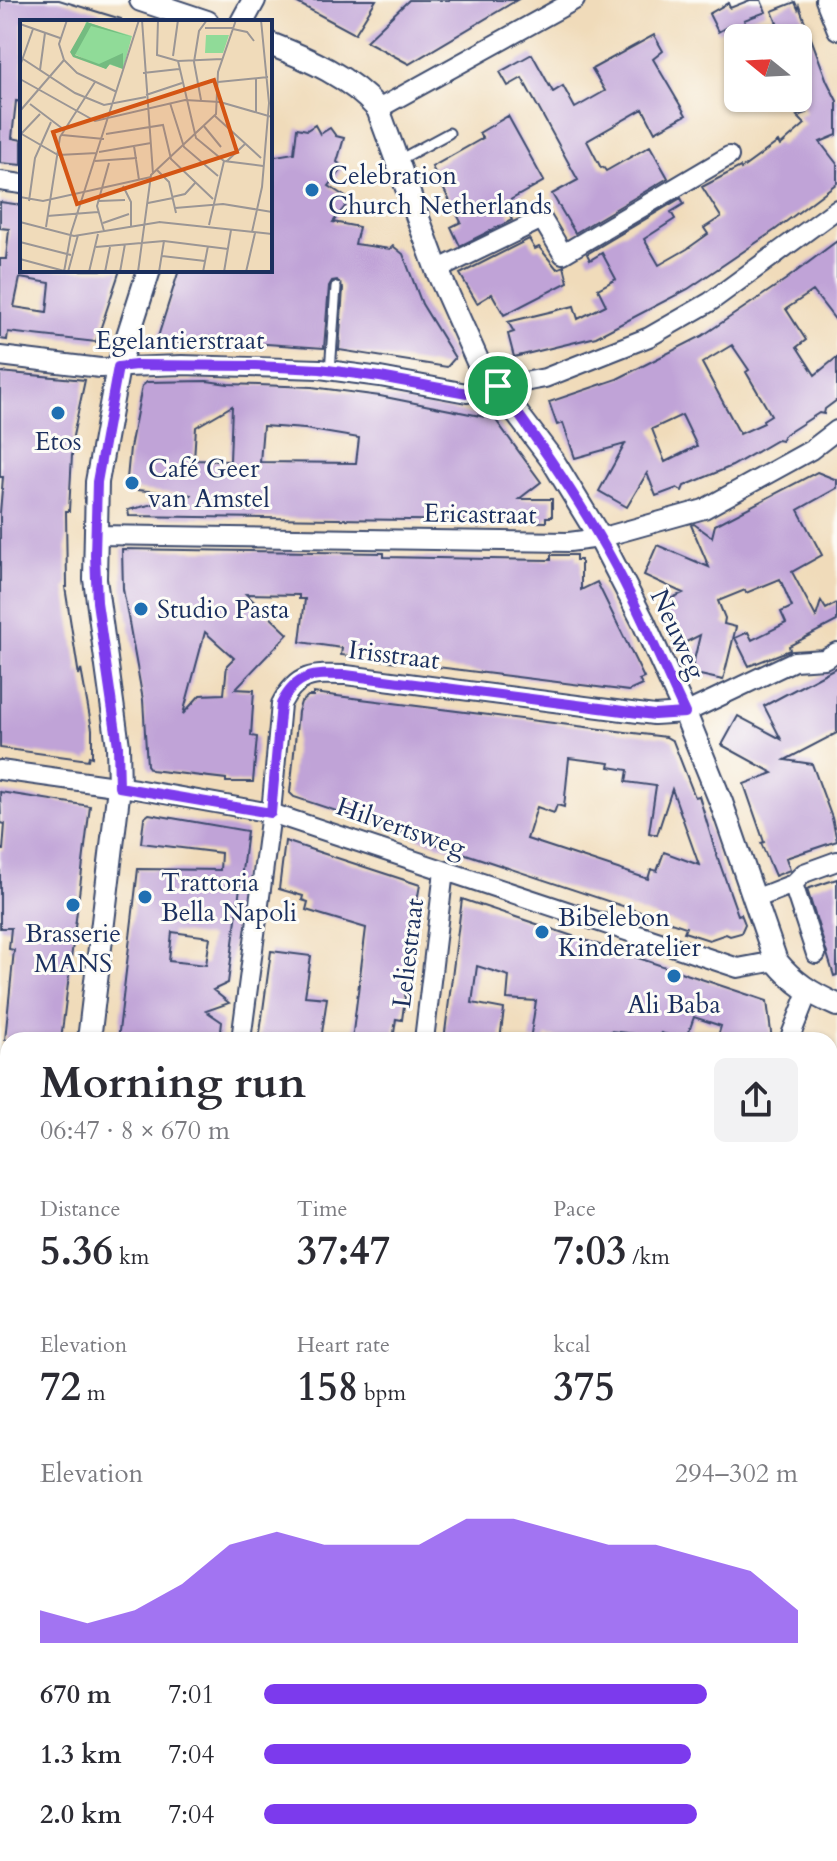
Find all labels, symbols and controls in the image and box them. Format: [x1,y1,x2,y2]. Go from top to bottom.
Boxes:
inset map [20,20,272,272]
north arrow [724,24,812,112]
map controls [724,24,812,112]
place label: Celebration Church Netherlands [328,158,552,223]
marker: Celebration Church Netherlands [303,181,321,199]
street label: Egelantierstraat [96,323,264,358]
pin [464,352,532,420]
icon: arrive [476,364,520,408]
marker: Etos [49,404,67,422]
place label: Etos [34,424,82,459]
place label: Café Geer van Amstel [148,451,270,516]
marker: Café Geer van Amstel [123,474,141,492]
street label: Ericastraat [423,496,537,532]
street label: Neuweg [642,583,714,685]
place label: Studio Pasta [157,592,289,627]
marker: Studio Pasta [132,600,150,618]
street label: Irisstraat [346,632,442,678]
street label: Hilvertsweg [332,789,471,866]
place label: Trattoria Bella Napoli [161,865,297,930]
marker: Trattoria Bella Napoli [136,888,154,906]
marker: Brasserie MANS [64,896,82,914]
street label: Leliestraat [384,896,432,1010]
place label: Bibelebon Kinderatelier [558,900,702,965]
place label: Brasserie MANS [25,916,121,981]
marker: Bibelebon Kinderatelier [533,923,551,941]
marker: Ali Baba [665,967,683,985]
place label: Ali Baba [627,987,721,1022]
text: Morning run [40,1053,306,1113]
button: share [714,1058,798,1142]
text: 06:47 · 8 × 670 m [40,1113,230,1148]
text: Distance [40,1194,120,1224]
text: Time [297,1194,348,1224]
text: Pace [553,1194,596,1224]
text: 5.36 [40,1224,113,1279]
text: 37:47 [297,1224,390,1279]
text: 7:03 [553,1224,626,1279]
text: km [113,1242,149,1272]
text: /km [626,1242,670,1272]
text: Elevation [40,1330,127,1360]
text: Heart rate [297,1330,390,1360]
text: kcal [553,1330,590,1360]
text: 72 [40,1360,81,1415]
text: 158 [297,1360,358,1415]
text: 375 [553,1360,615,1415]
text: m [81,1378,106,1408]
text: bpm [358,1378,406,1408]
text: Elevation [40,1456,143,1491]
text: 294–302 m [675,1456,798,1491]
text: 670 m [40,1677,111,1712]
text: 7:01 [168,1677,215,1712]
text: 1.3 km [40,1737,121,1772]
text: 7:04 [168,1737,215,1772]
text: 2.0 km [40,1797,121,1832]
text: 7:04 [168,1797,215,1832]

